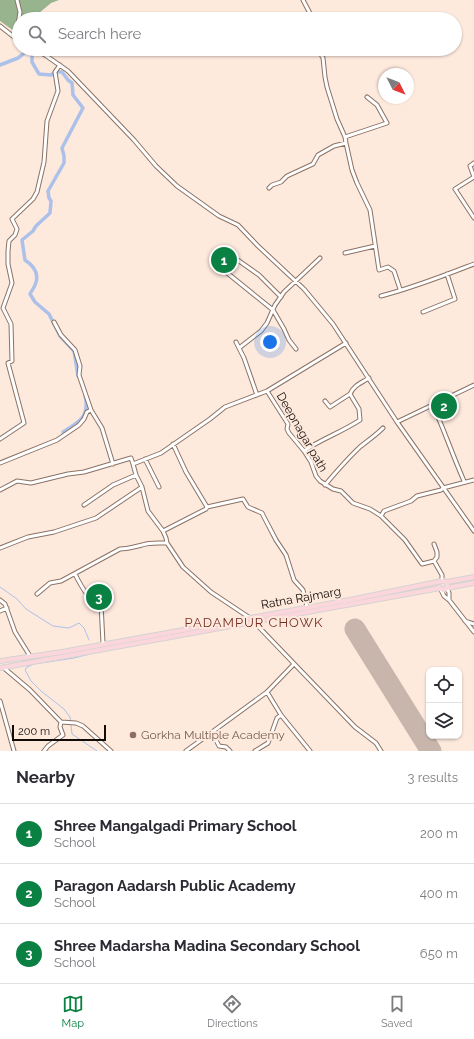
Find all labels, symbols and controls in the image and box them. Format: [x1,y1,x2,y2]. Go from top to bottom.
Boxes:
search box [12,12,462,56]
icon: search [26,23,48,45]
text: Search here [58,25,141,43]
north arrow [378,68,414,104]
pin: 1 [211,245,237,275]
your location [260,332,280,352]
street label: Deepnagar path [274,390,330,474]
pin: 2 [431,391,457,421]
pin: 3 [86,582,112,612]
street label: Ratna Rajmarg [260,584,342,612]
district label: PADAMPUR CHOWK [185,615,323,630]
map controls [426,667,462,739]
button: locate [426,667,462,703]
button: layers [426,703,462,739]
scale bar [12,723,106,742]
text: 200 m [18,725,50,738]
place label: Gorkha Multiple Academy [141,728,285,742]
marker: Gorkha Multiple Academy [128,730,138,740]
text: Nearby [16,767,75,787]
text: 3 results [408,770,458,785]
text: Shree Mangalgadi Primary School [54,817,297,835]
text: 1 [26,826,32,841]
text: 200 m [420,826,458,841]
text: School [54,835,96,850]
text: Paragon Aadarsh Public Academy [54,877,296,895]
text: 2 [25,886,33,901]
text: 400 m [420,886,458,901]
text: School [54,895,96,910]
text: Shree Madarsha Madina Secondary School [54,937,360,955]
text: 3 [25,946,33,961]
text: 650 m [420,946,458,961]
text: School [54,955,96,970]
tab: Map [62,993,84,1030]
tab: Directions [207,993,258,1030]
tab: Saved [381,993,412,1030]

